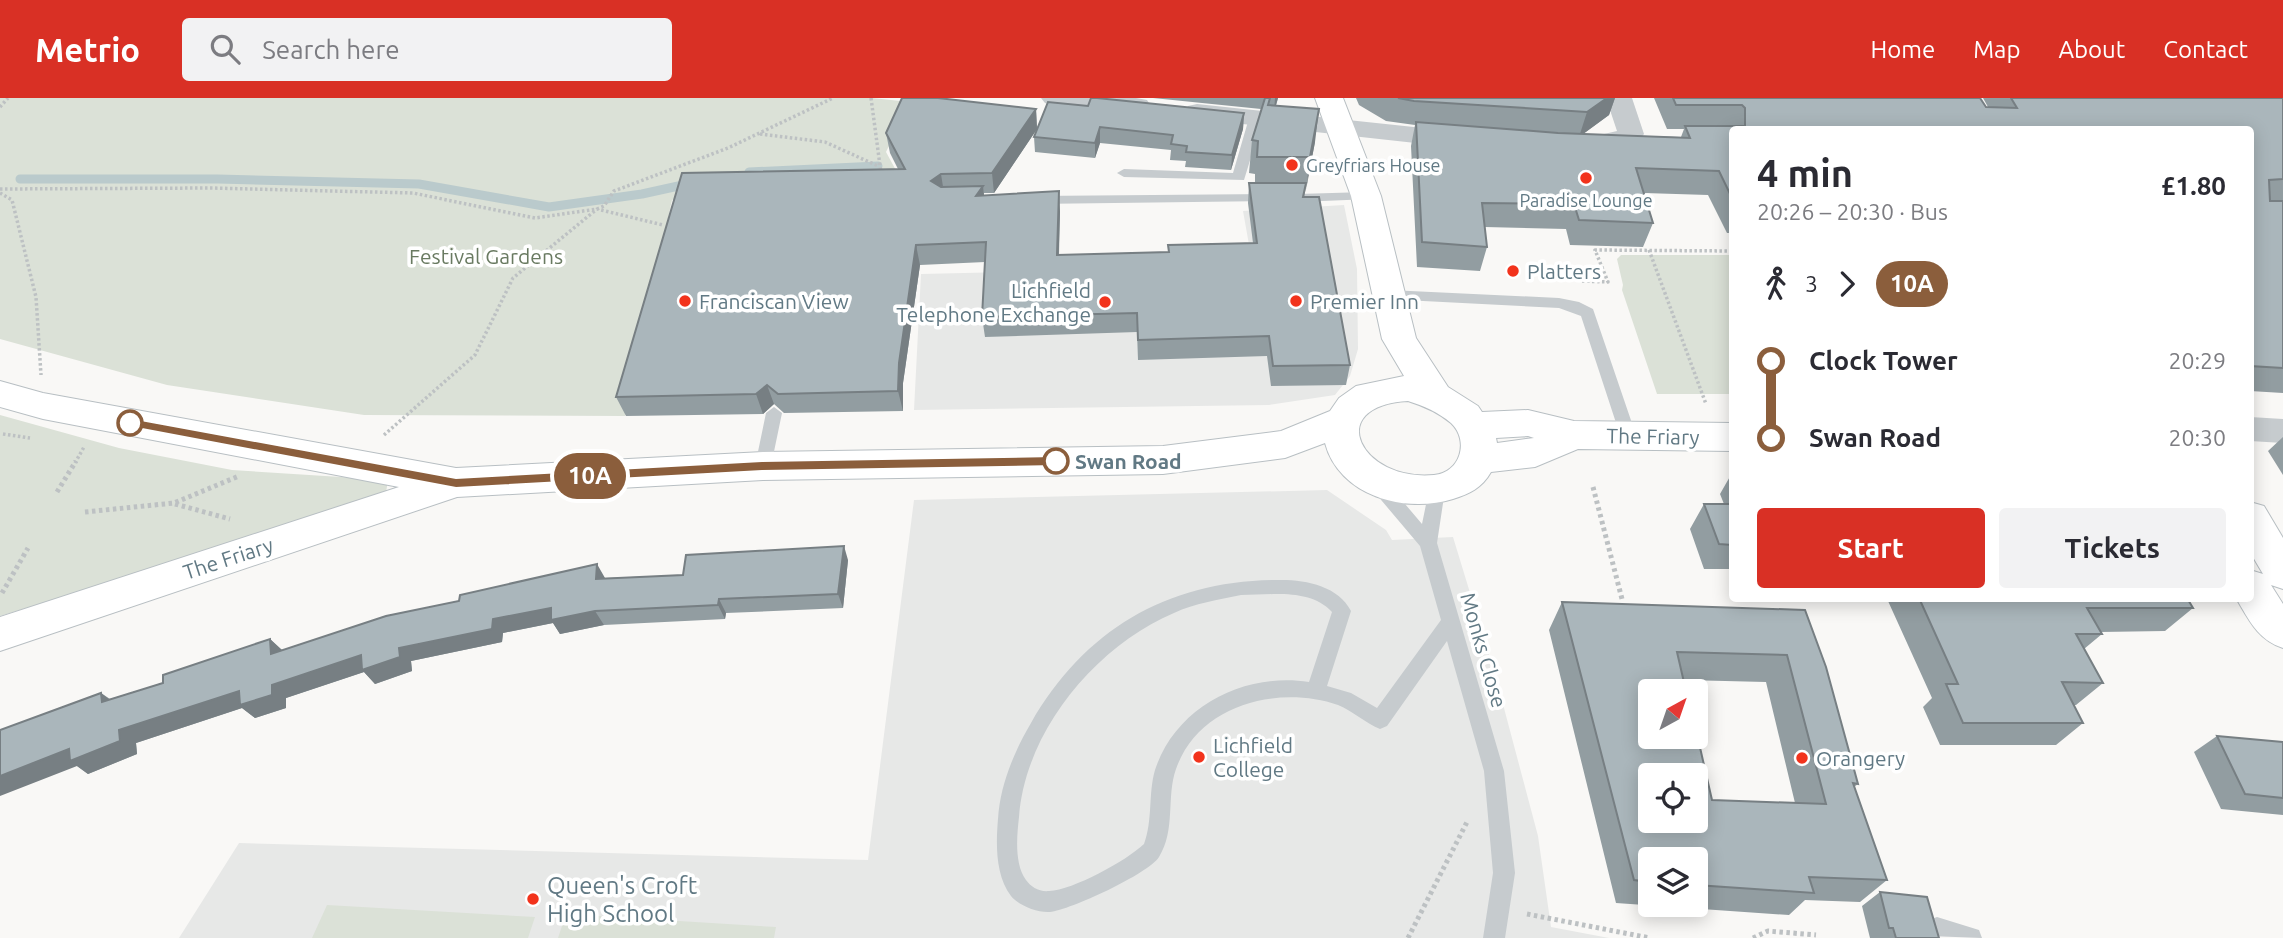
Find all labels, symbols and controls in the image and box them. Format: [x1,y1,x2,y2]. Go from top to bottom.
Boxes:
search box [182,18,672,81]
icon: search [206,30,244,68]
text: Metrio [35,31,140,68]
text: Search here [262,35,400,64]
text: Home [1870,36,1935,63]
text: Map [1973,36,2020,63]
text: About [2058,36,2125,63]
text: Contact [2163,36,2248,63]
text: 4 min [1757,152,1853,194]
place label: Greyfriars House [1306,155,1441,175]
marker: Greyfriars House [1284,157,1300,173]
marker: Paradise Lounge [1578,170,1594,186]
text: £1.80 [2161,171,2226,200]
place label: Paradise Lounge [1519,190,1653,210]
text: 20:26 – 20:30 · Bus [1757,199,1948,224]
park label: Festival Gardens [409,244,563,268]
place label: Platters [1527,259,1601,283]
marker: Platters [1505,263,1521,279]
icon: walk [1757,265,1795,303]
icon: forward [1828,265,1866,303]
text: 10A [1890,270,1934,297]
text: 3 [1805,271,1818,296]
place label: Lichfield Telephone Exchange [896,278,1091,326]
place label: Franciscan View [699,289,849,313]
place label: Premier Inn [1310,289,1419,313]
marker: Franciscan View [677,293,693,309]
marker: Premier Inn [1288,293,1304,309]
marker: Lichfield Telephone Exchange [1097,294,1113,310]
text: Clock Tower [1809,346,1958,375]
text: 20:29 [2168,348,2226,373]
unlabelled marker [117,410,143,436]
street label: The Friary [1606,423,1700,449]
text: Swan Road [1809,423,1941,452]
text: 20:30 [2168,425,2226,450]
marker: Swan Road [1043,448,1069,474]
place label: Swan Road [1075,449,1182,473]
line badge: 10A [550,453,630,499]
text: 10A [568,462,612,489]
button: Start [1757,508,1985,588]
button: Tickets [1999,508,2226,588]
street label: The Friary [180,532,276,584]
street label: Monks Close [1456,590,1512,710]
north arrow [1638,679,1708,749]
map controls [1638,679,1708,917]
place label: Lichfield College [1213,733,1293,781]
place label: Orangery [1816,746,1905,770]
marker: Lichfield College [1191,749,1207,765]
marker: Orangery [1794,750,1810,766]
button: locate [1638,763,1708,833]
button: layers [1638,847,1708,917]
place label: Queen's Croft High School [547,872,698,927]
marker: Queen's Croft High School [525,891,541,907]

